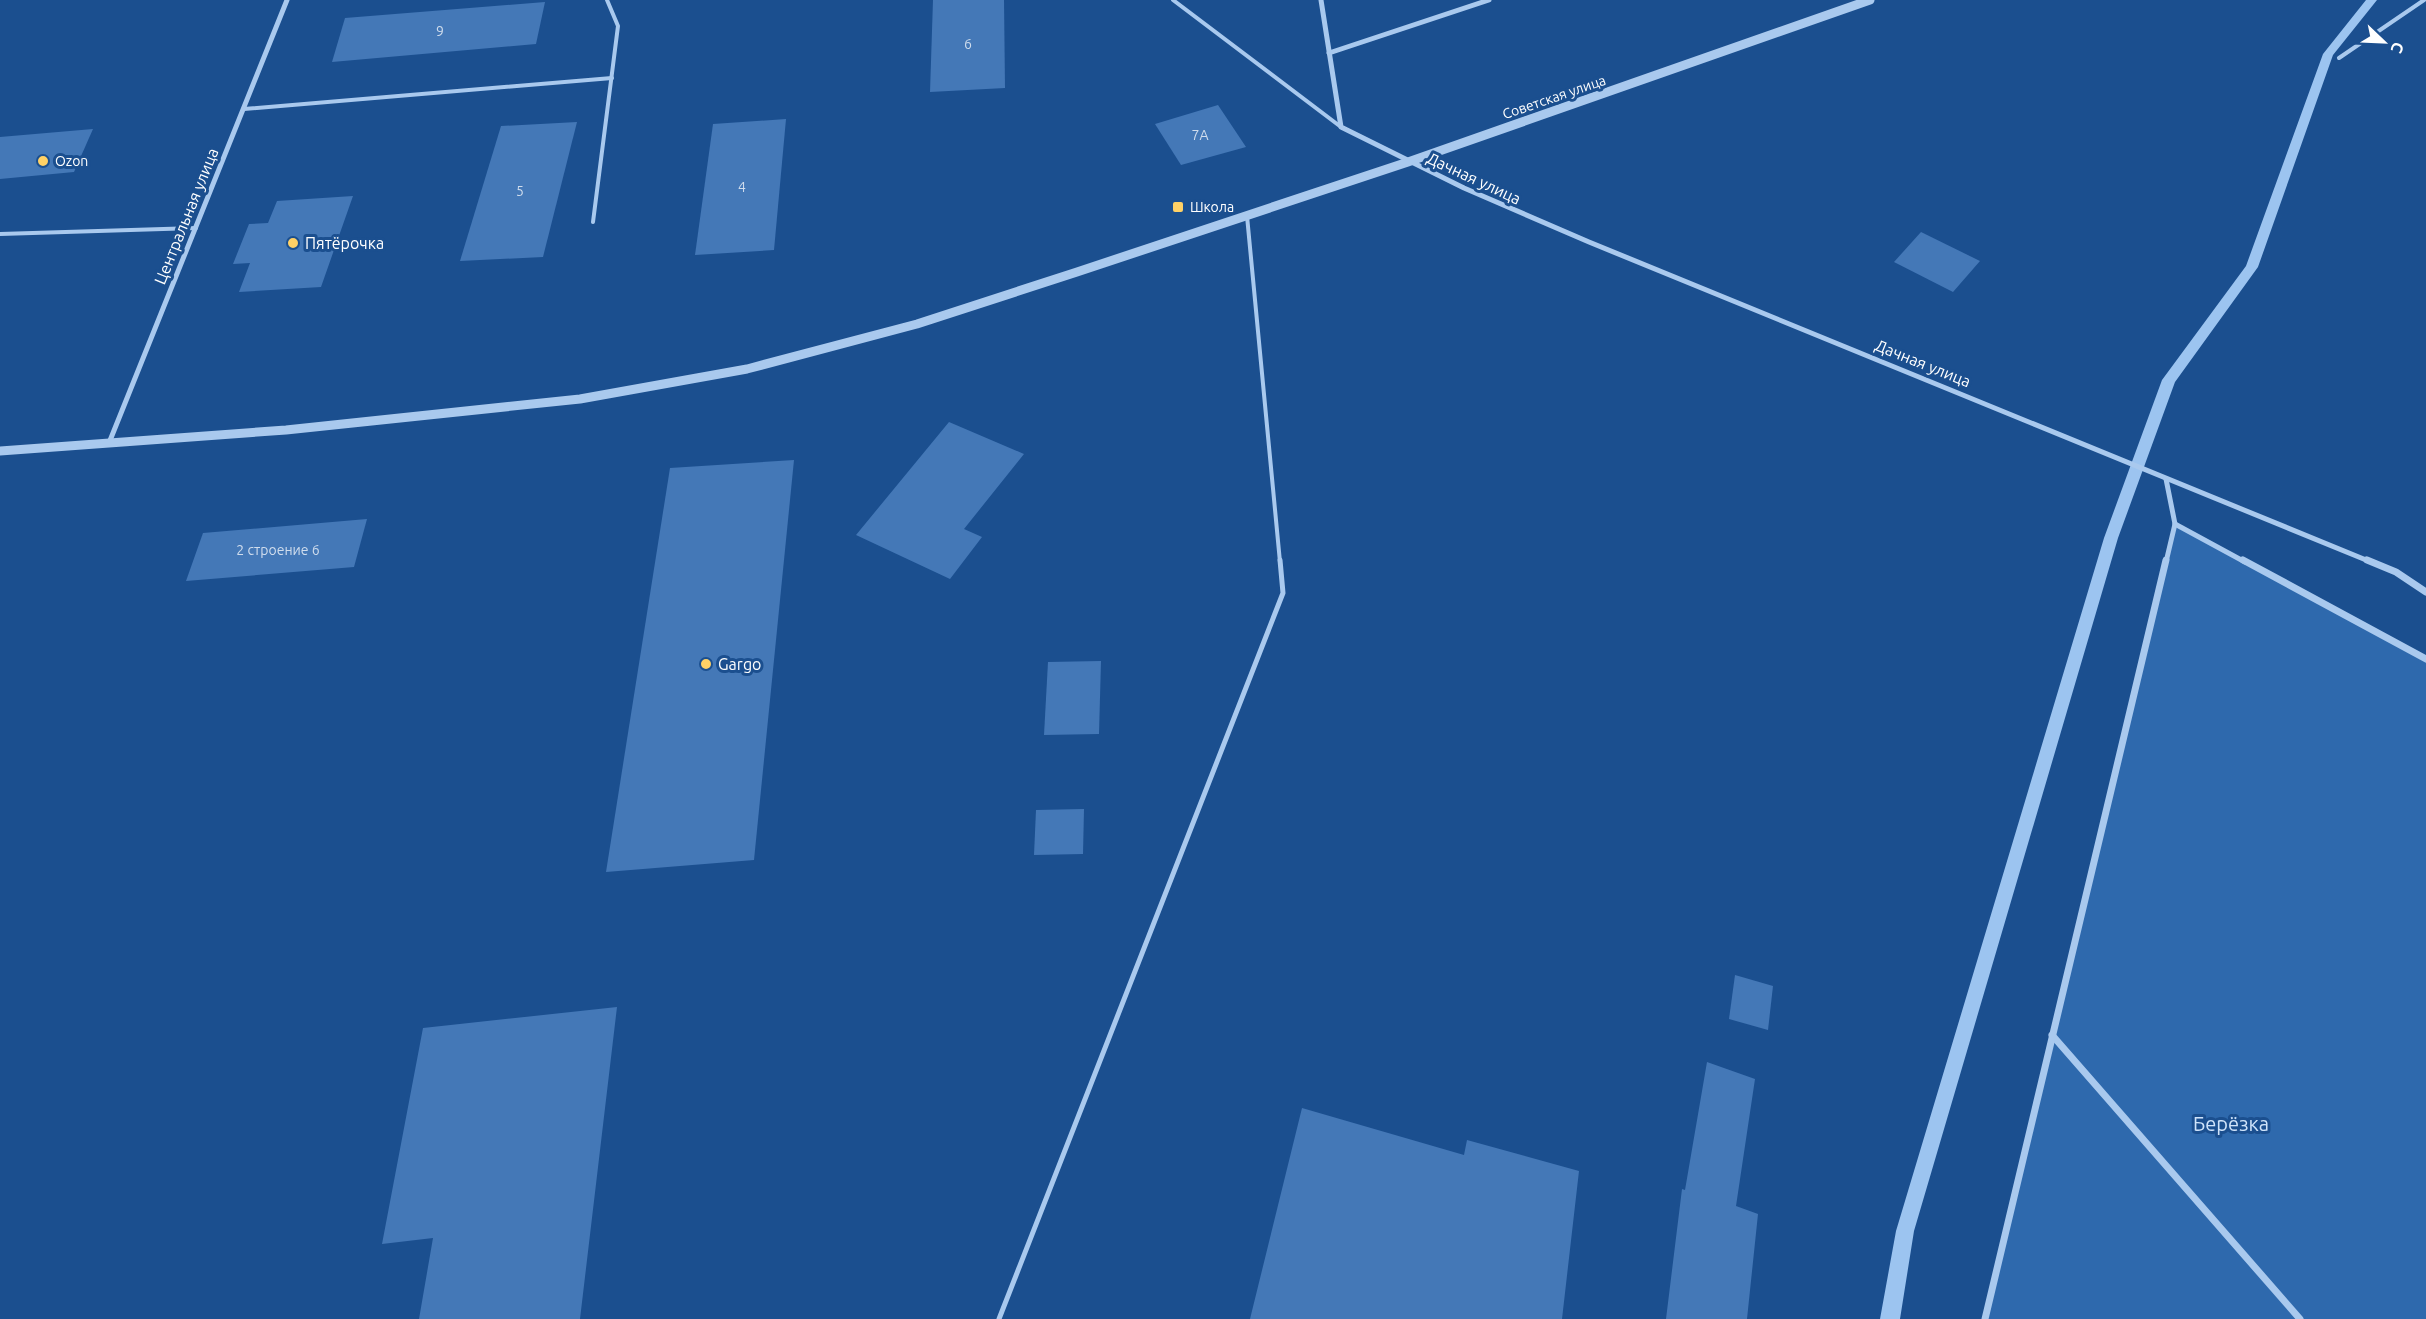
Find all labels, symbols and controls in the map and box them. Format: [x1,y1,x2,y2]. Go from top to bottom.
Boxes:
north arrow [2354,12,2414,72]
house number: 9 [436,23,444,39]
house number: 6 [964,36,972,52]
text: С [2388,40,2408,56]
street label: Советская улица [1500,72,1608,122]
house number: 7А [1192,127,1209,143]
street label: Центральная улица [150,145,222,287]
street label: Дачная улица [1424,148,1524,208]
place label: Ozon [55,153,88,169]
marker: Ozon [36,154,50,168]
house number: 4 [738,179,746,195]
house number: 5 [516,183,524,199]
place label: Школа [1190,199,1234,215]
marker: Школа [1171,200,1185,214]
place label: Пятёрочка [305,234,384,252]
marker: Пятёрочка [286,236,300,250]
street label: Дачная улица [1873,336,1973,390]
house number: 2 строение 6 [236,542,320,558]
place label: Gargo [718,655,761,673]
marker: Gargo [699,657,713,671]
park label: Берёзка [2193,1112,2269,1135]

